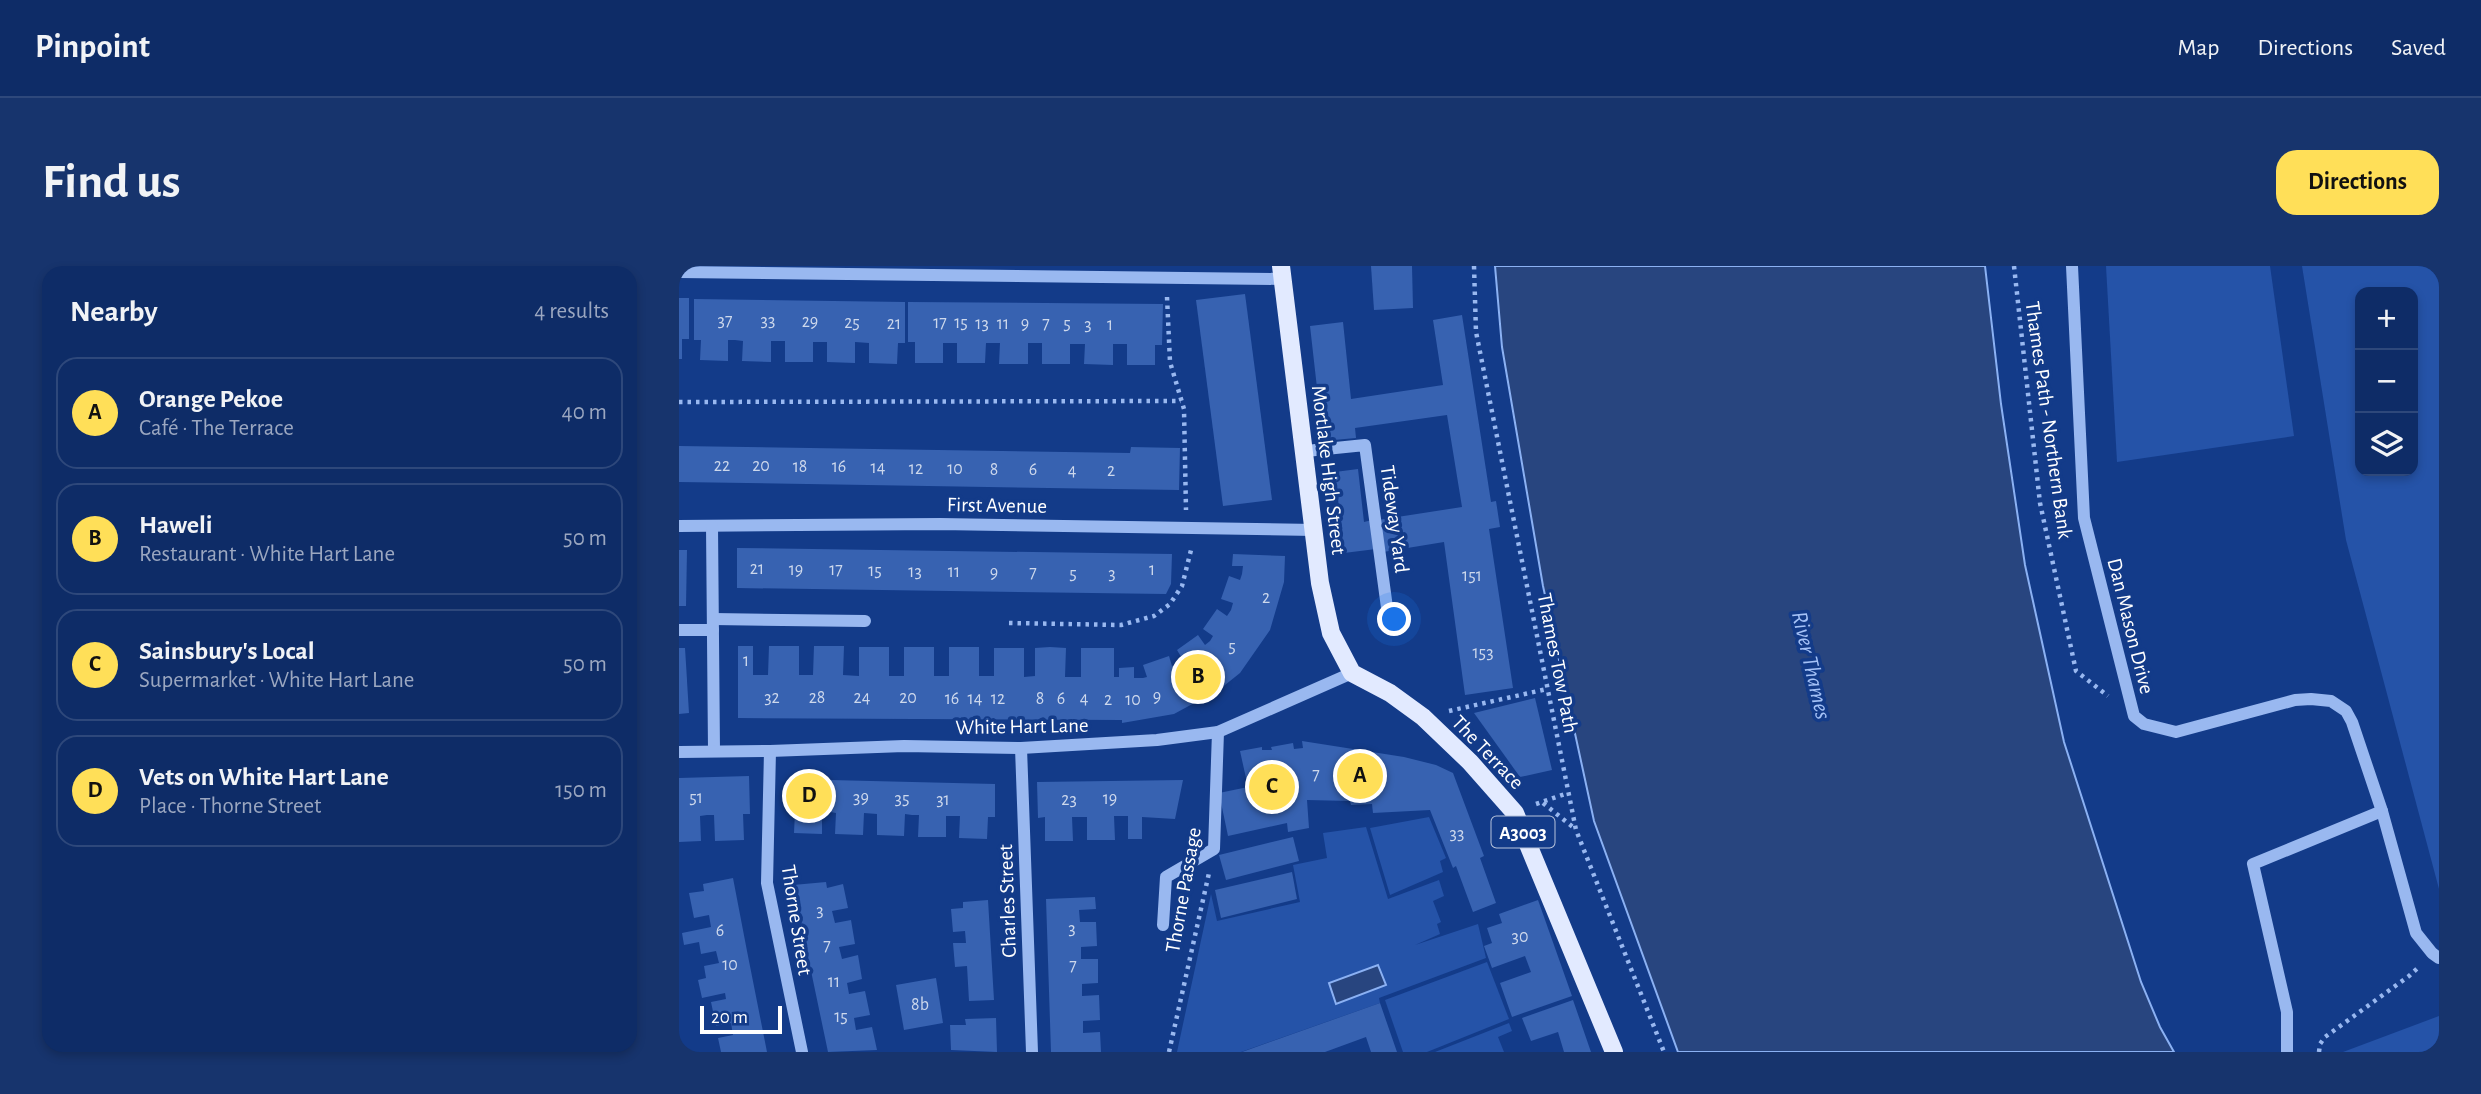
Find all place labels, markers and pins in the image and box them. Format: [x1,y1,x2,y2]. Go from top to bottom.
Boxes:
pin: B [1175,651,1221,703]
pin: A [1337,750,1383,802]
pin: C [1249,761,1295,813]
pin: D [786,770,832,822]

